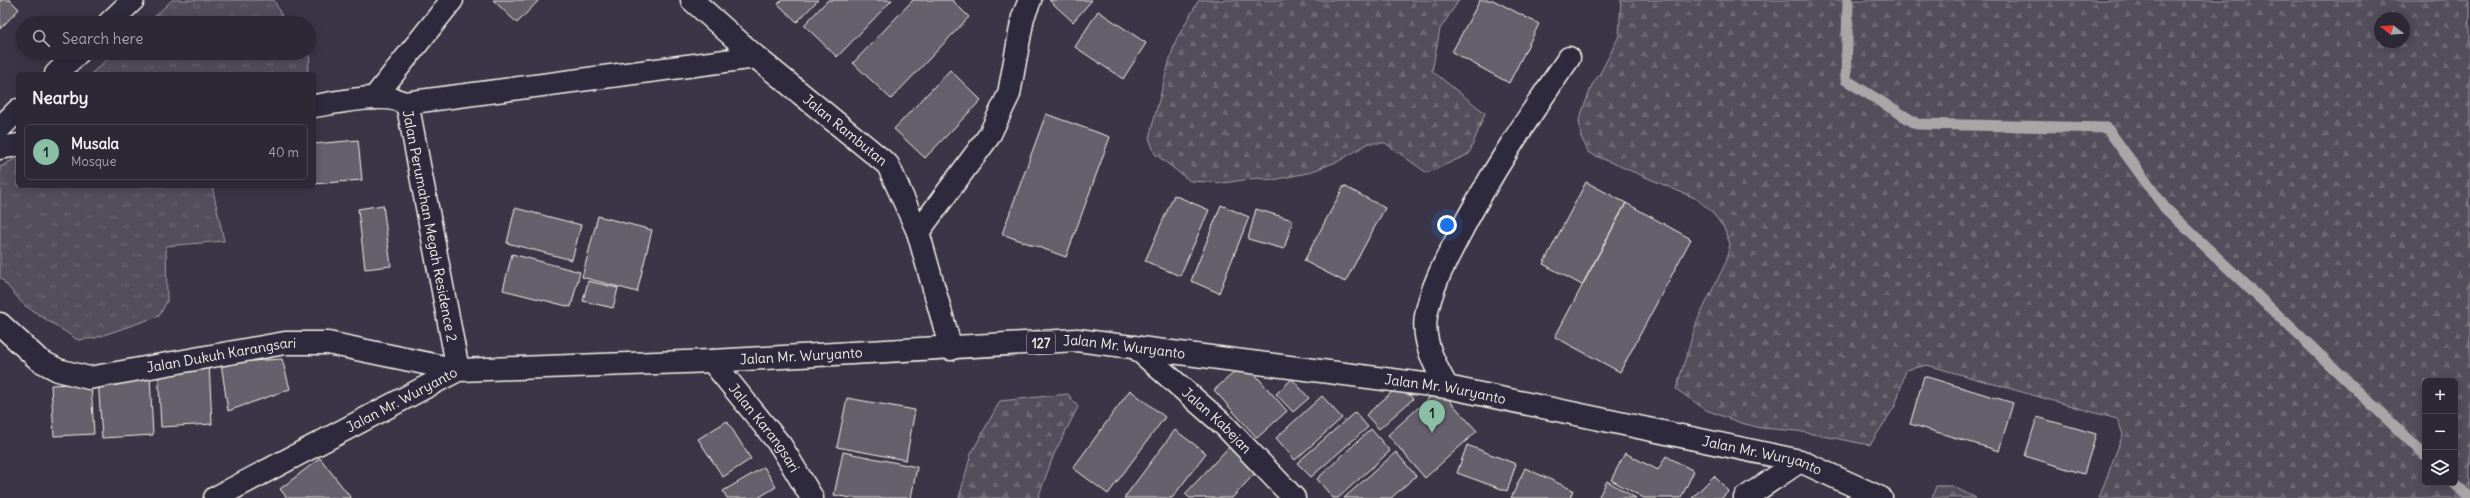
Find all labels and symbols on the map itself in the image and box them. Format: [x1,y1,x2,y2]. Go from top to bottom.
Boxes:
north arrow [2374,12,2410,48]
street label: Jalan Rambutan [799,90,891,170]
street label: Jalan Perumahan Megah Residence 2 [399,109,461,344]
your location [1437,215,1457,235]
street label: Jalan Mr. Wuryanto [1063,331,1187,363]
road number: 127 [1027,332,1055,354]
street label: Jalan Dukuh Karangsari [145,334,296,377]
street label: Jalan Mr. Wuryanto [739,343,863,368]
street label: Jalan Mr. Wuryanto [343,363,460,436]
street label: Jalan Mr. Wuryanto [1383,370,1508,408]
street label: Jalan Karangsari [725,380,804,476]
street label: Jalan Kabejan [1178,384,1255,457]
pin: 1 [1419,400,1445,433]
street label: Jalan Mr. Wuryanto [1701,432,1825,479]

